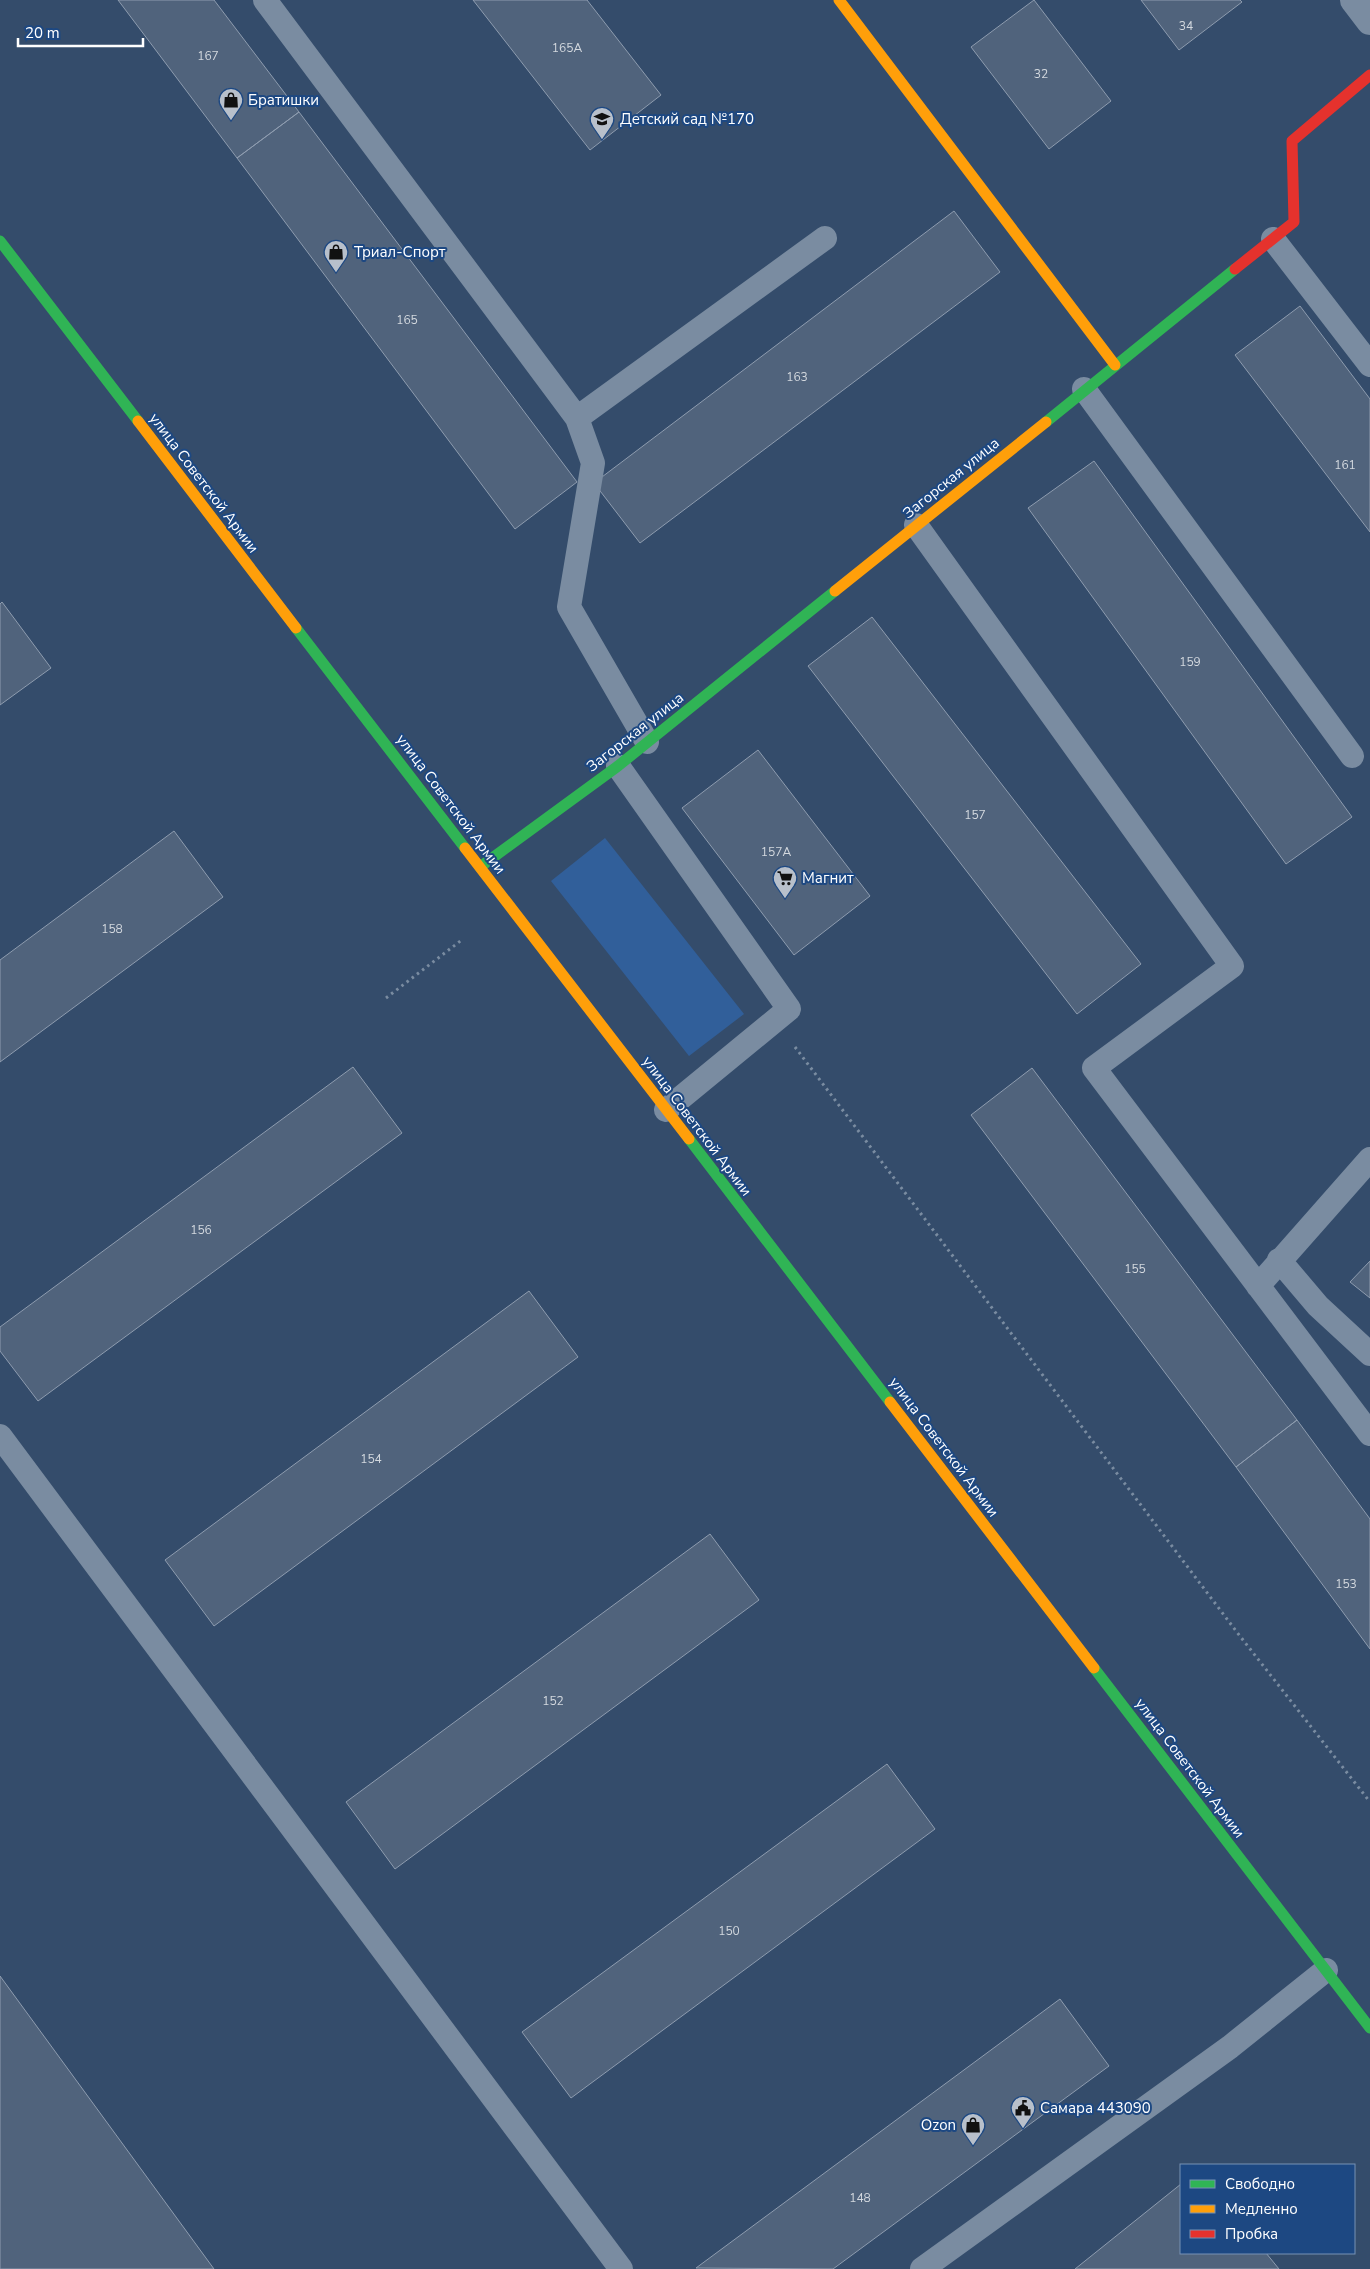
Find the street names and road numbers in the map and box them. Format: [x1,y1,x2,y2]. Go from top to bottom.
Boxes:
street label: улица Советской Армии [145,409,263,557]
street label: Загорская улица [899,433,1003,523]
street label: Загорская улица [582,688,688,776]
street label: улица Советской Армии [392,730,510,878]
street label: улица Советской Армии [638,1052,756,1200]
street label: улица Советской Армии [885,1373,1003,1521]
street label: улица Советской Армии [1131,1694,1249,1842]

